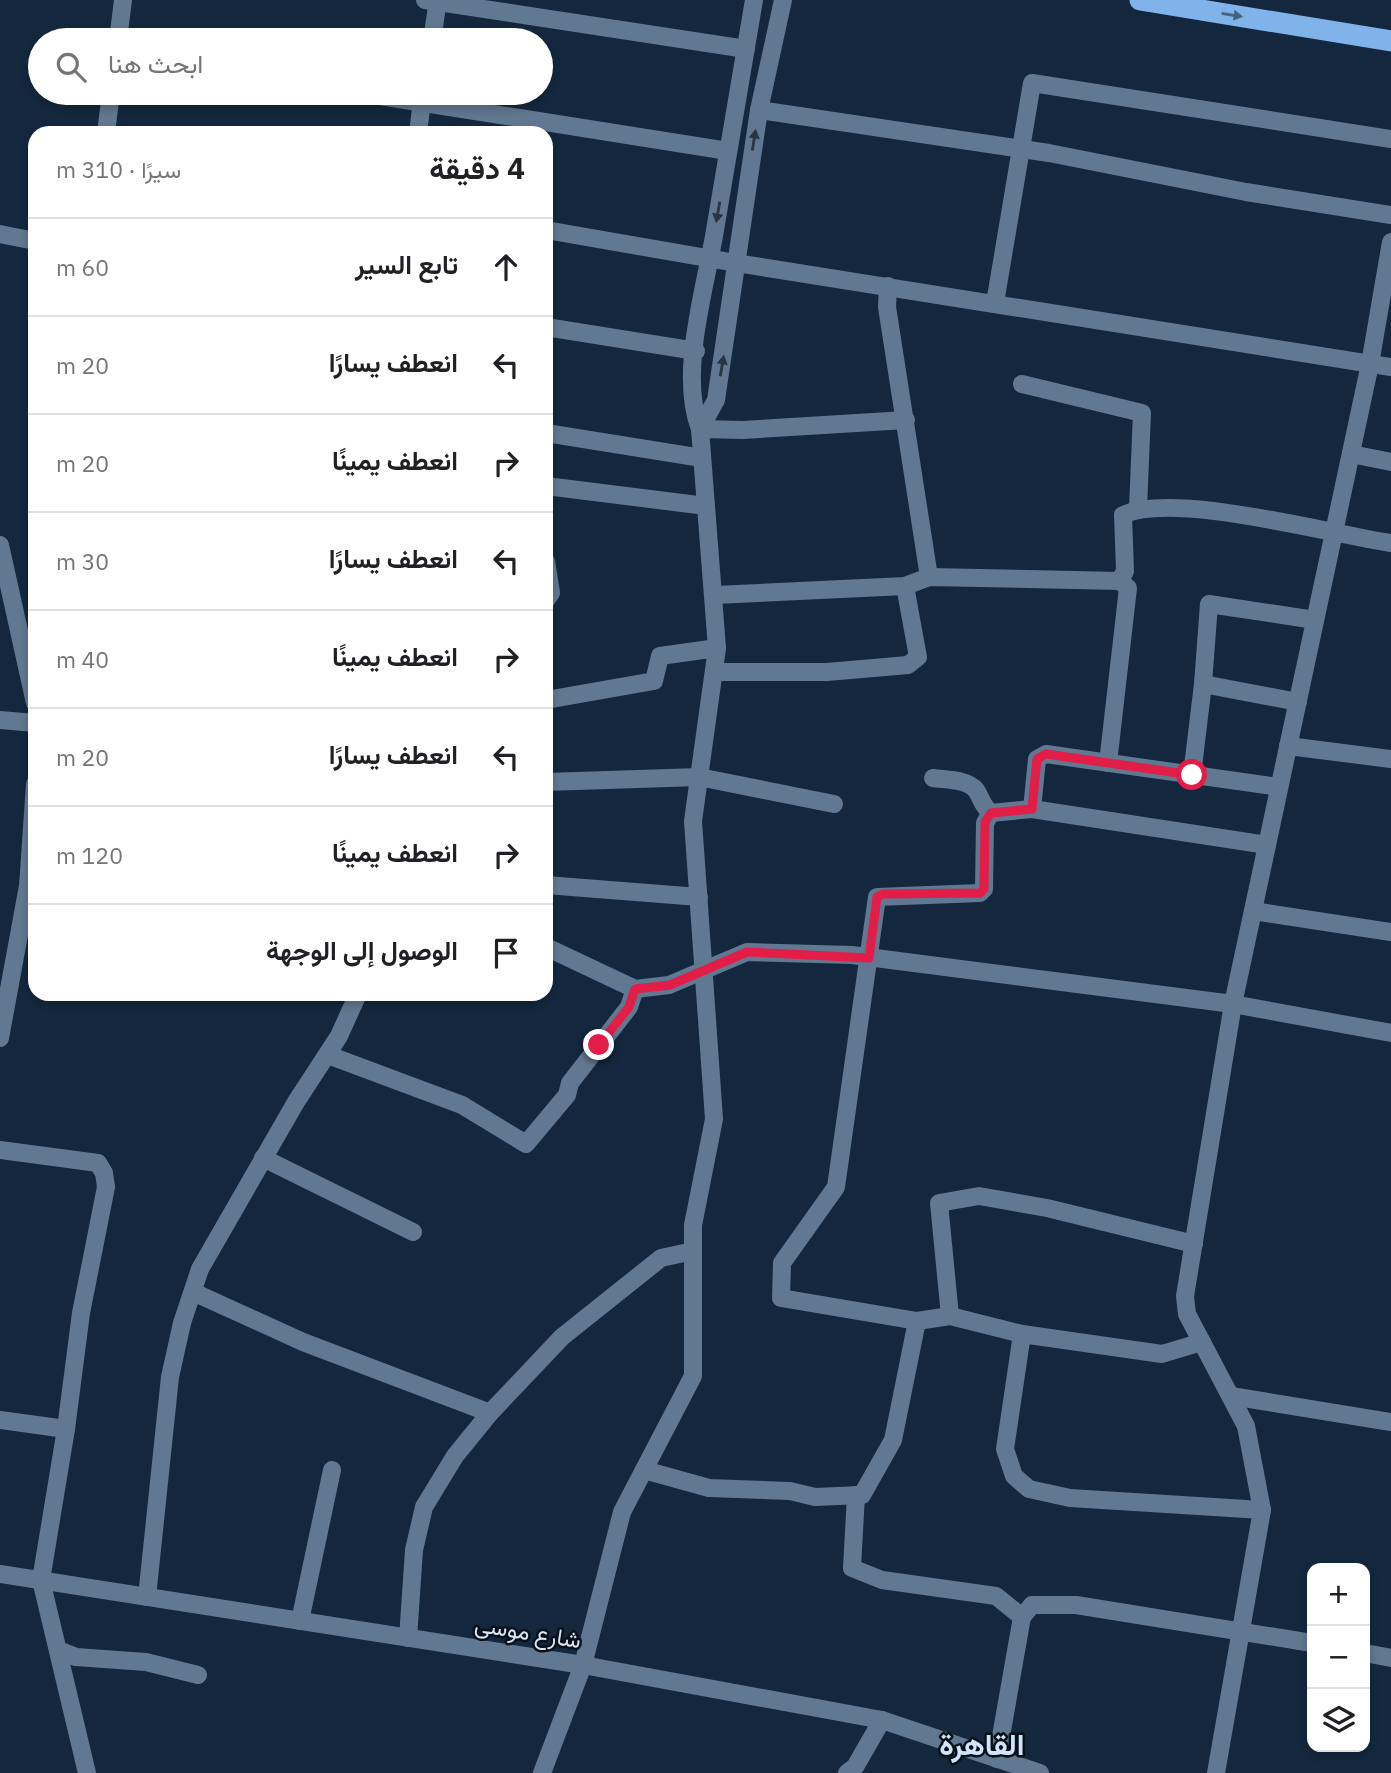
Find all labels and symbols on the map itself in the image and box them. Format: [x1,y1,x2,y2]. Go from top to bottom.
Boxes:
one-way arrow [1221,10,1243,21]
one-way arrow [749,129,760,151]
one-way arrow [712,201,723,223]
one-way arrow [717,355,728,377]
route start [1176,759,1207,790]
route end [583,1029,614,1060]
street label: شارع موسى [473,1608,583,1656]
district label: القاهرة [939,1724,1025,1763]

